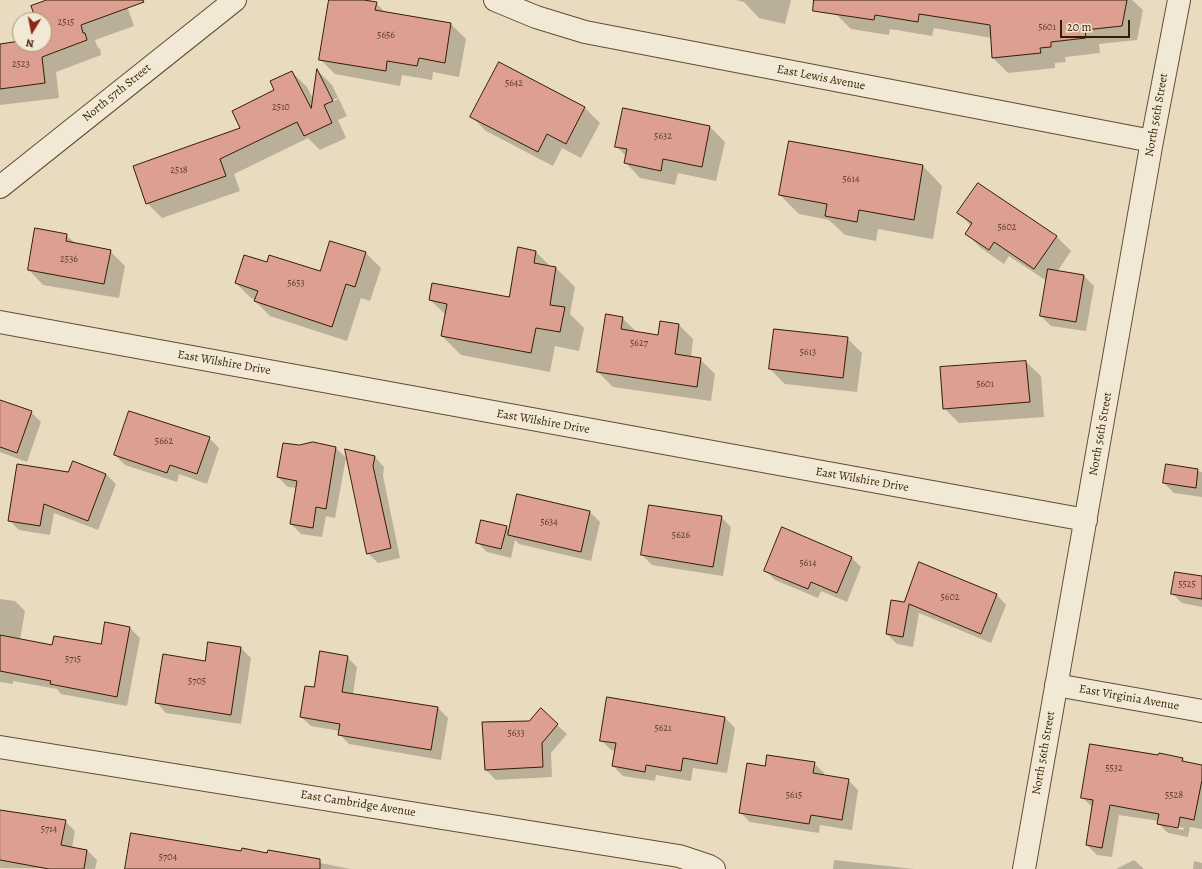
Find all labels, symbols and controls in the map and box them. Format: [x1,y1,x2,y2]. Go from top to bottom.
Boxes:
north arrow [12,12,52,52]
scale bar [1062,12,1132,38]
house number: 2515 [58,17,74,29]
text: 20 m [1067,19,1091,35]
house number: 5601 [1038,22,1056,34]
house number: 5656 [377,30,395,42]
text: N [25,35,35,51]
house number: 2523 [12,59,30,71]
street label: North 57th Street [80,61,154,125]
street label: East Lewis Avenue [776,62,866,94]
street label: North 56th Street [1143,72,1171,158]
house number: 5642 [505,78,523,90]
house number: 2510 [272,102,290,114]
house number: 5632 [654,131,672,143]
house number: 2518 [170,165,188,177]
house number: 5614 [843,174,859,186]
house number: 5602 [998,222,1016,234]
house number: 2536 [60,254,78,266]
house number: 5653 [287,278,305,290]
house number: 5627 [630,338,648,350]
house number: 5613 [800,347,816,359]
street label: East Wilshire Drive [176,348,272,378]
house number: 5601 [976,379,994,391]
street label: North 56th Street [1087,391,1115,477]
street label: East Wilshire Drive [495,407,591,437]
house number: 5662 [155,436,173,448]
street label: East Wilshire Drive [814,465,910,495]
house number: 5634 [540,517,558,529]
house number: 5626 [672,530,690,542]
house number: 5614 [800,558,816,570]
house number: 5525 [1178,579,1196,591]
house number: 5602 [941,592,959,604]
house number: 5715 [65,654,81,666]
house number: 5705 [188,676,206,688]
street label: East Virginia Avenue [1078,682,1180,714]
street label: North 56th Street [1030,710,1058,796]
house number: 5621 [654,723,672,735]
house number: 5633 [507,728,525,740]
house number: 5532 [1105,763,1123,775]
street label: East Cambridge Avenue [299,788,417,820]
house number: 5615 [786,790,802,802]
house number: 5528 [1165,790,1183,802]
house number: 5714 [41,824,57,836]
house number: 5704 [159,852,177,864]

